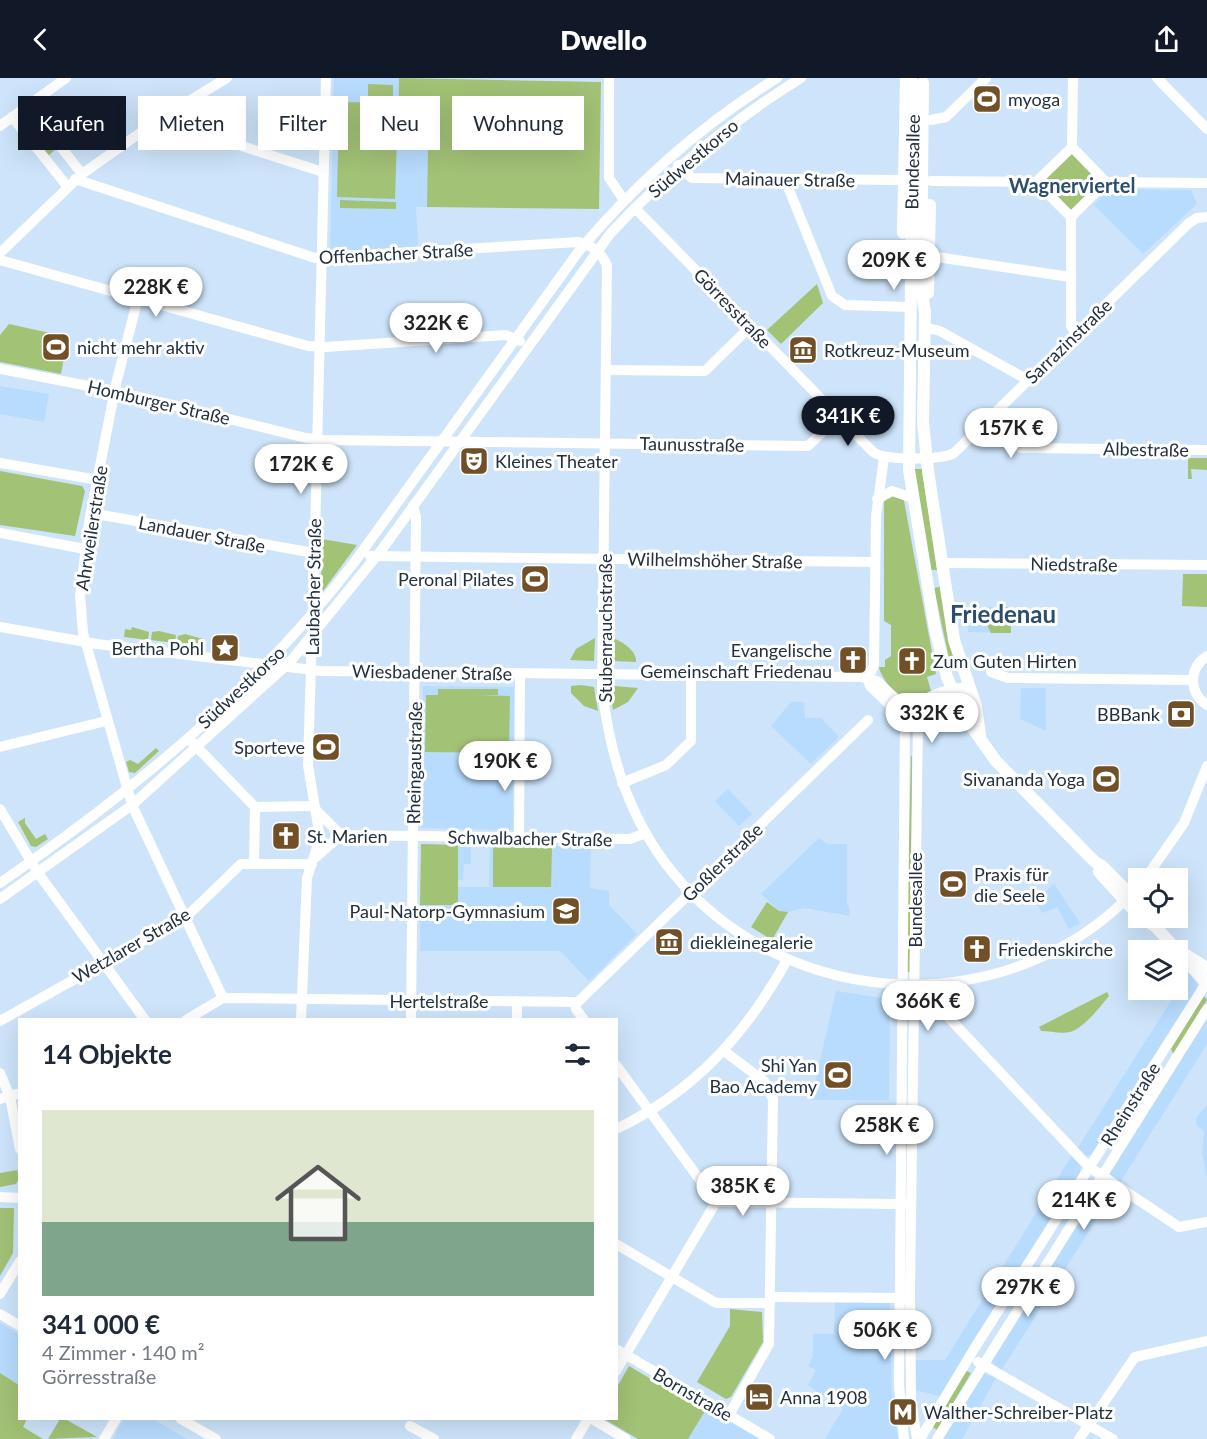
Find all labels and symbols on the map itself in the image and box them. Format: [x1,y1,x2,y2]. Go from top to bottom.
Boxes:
sports icon: myoga [971,83,1003,115]
place label: myoga [1008,88,1060,110]
street label: Südwestkorso [643,114,743,202]
street label: Bundesallee [900,114,924,210]
street label: Mainauer Straße [725,167,855,191]
district label: Wagnerviertel [1009,173,1135,197]
street label: Offenbacher Straße [318,238,474,268]
pin: 209K € [845,240,943,291]
street label: Görresstraße [689,263,777,353]
pin: 228K € [107,267,205,318]
street label: Sarrazinstraße [1020,294,1116,388]
pin: 322K € [387,303,485,354]
sports icon: nicht mehr aktiv [40,331,72,363]
museum icon: Rotkreuz-Museum [787,334,819,366]
place label: nicht mehr aktiv [77,336,205,358]
place label: Rotkreuz-Museum [824,339,969,361]
street label: Homburger Straße [86,375,232,429]
pin: 341K € [799,396,897,447]
pin: 157K € [962,408,1060,459]
street label: Taunusstraße [639,432,745,456]
street label: Albestraße [1103,437,1189,461]
pin: 172K € [252,444,350,495]
theatre icon: Kleines Theater [458,445,490,477]
place label: Kleines Theater [495,450,618,472]
street label: Ahrweilerstraße [70,464,112,592]
street label: Landauer Straße [137,511,267,557]
street label: Laubacher Straße [301,518,325,656]
street label: Wilhelmshöher Straße [627,547,803,573]
street label: Niedstraße [1030,552,1118,576]
street label: Stubenrauchstraße [594,553,616,703]
sports icon: Peronal Pilates [519,563,551,595]
place label: Peronal Pilates [398,568,514,590]
district label: Friedenau [950,599,1056,628]
place icon: Bertha Pohl [209,632,241,664]
place label: Bertha Pohl [112,637,204,659]
place label: Evangelische Gemeinschaft Friedenau [640,639,832,682]
street label: Südwestkorso [193,641,289,733]
church icon: Evangelische Gemeinschaft Friedenau [837,644,869,676]
church icon: Zum Guten Hirten [896,645,928,677]
place label: Zum Guten Hirten [933,650,1077,672]
street label: Wiesbadener Straße [352,660,512,684]
pin: 332K € [883,693,981,744]
bank icon: BBBank [1165,698,1197,730]
street label: Rheingaustraße [402,701,426,825]
place label: BBBank [1097,703,1161,725]
sports icon: Sporteve [310,731,342,763]
place label: Sporteve [234,736,305,758]
pin: 190K € [456,741,554,792]
sports icon: Sivananda Yoga [1090,763,1122,795]
place label: Sivananda Yoga [963,768,1085,790]
street label: Goßlerstraße [677,818,767,906]
church icon: St. Marien [270,820,302,852]
place label: St. Marien [307,825,387,847]
street label: Schwalbacher Straße [448,826,612,850]
street label: Bundesallee [904,852,926,948]
place label: Praxis für die Seele [974,863,1049,906]
sports icon: Praxis für die Seele [937,868,969,900]
school or university icon: Paul-Natorp-Gymnasium [550,895,582,927]
place label: Paul-Natorp-Gymnasium [349,900,545,922]
street label: Wetzlarer Straße [68,902,194,988]
museum icon: diekleinegalerie [653,926,685,958]
place label: diekleinegalerie [690,931,813,953]
church icon: Friedenskirche [961,933,993,965]
place label: Friedenskirche [998,938,1113,960]
pin: 366K € [879,981,977,1032]
street label: Hertelstraße [389,990,489,1012]
place label: Shi Yan Bao Academy [709,1054,818,1097]
street label: Rheinstraße [1096,1058,1164,1150]
sports icon: Shi Yan Bao Academy [822,1059,854,1091]
pin: 258K € [838,1105,936,1156]
pin: 385K € [694,1166,792,1217]
pin: 214K € [1035,1180,1133,1231]
pin: 297K € [979,1267,1077,1318]
pin: 506K € [836,1310,934,1361]
street label: Bornstraße [649,1363,737,1425]
hotel icon: Anna 1908 [743,1381,775,1413]
place label: Anna 1908 [780,1386,868,1408]
metro station icon: Walther-Schreiber-Platz [887,1396,919,1428]
place label: Walther-Schreiber-Platz [924,1401,1113,1423]

